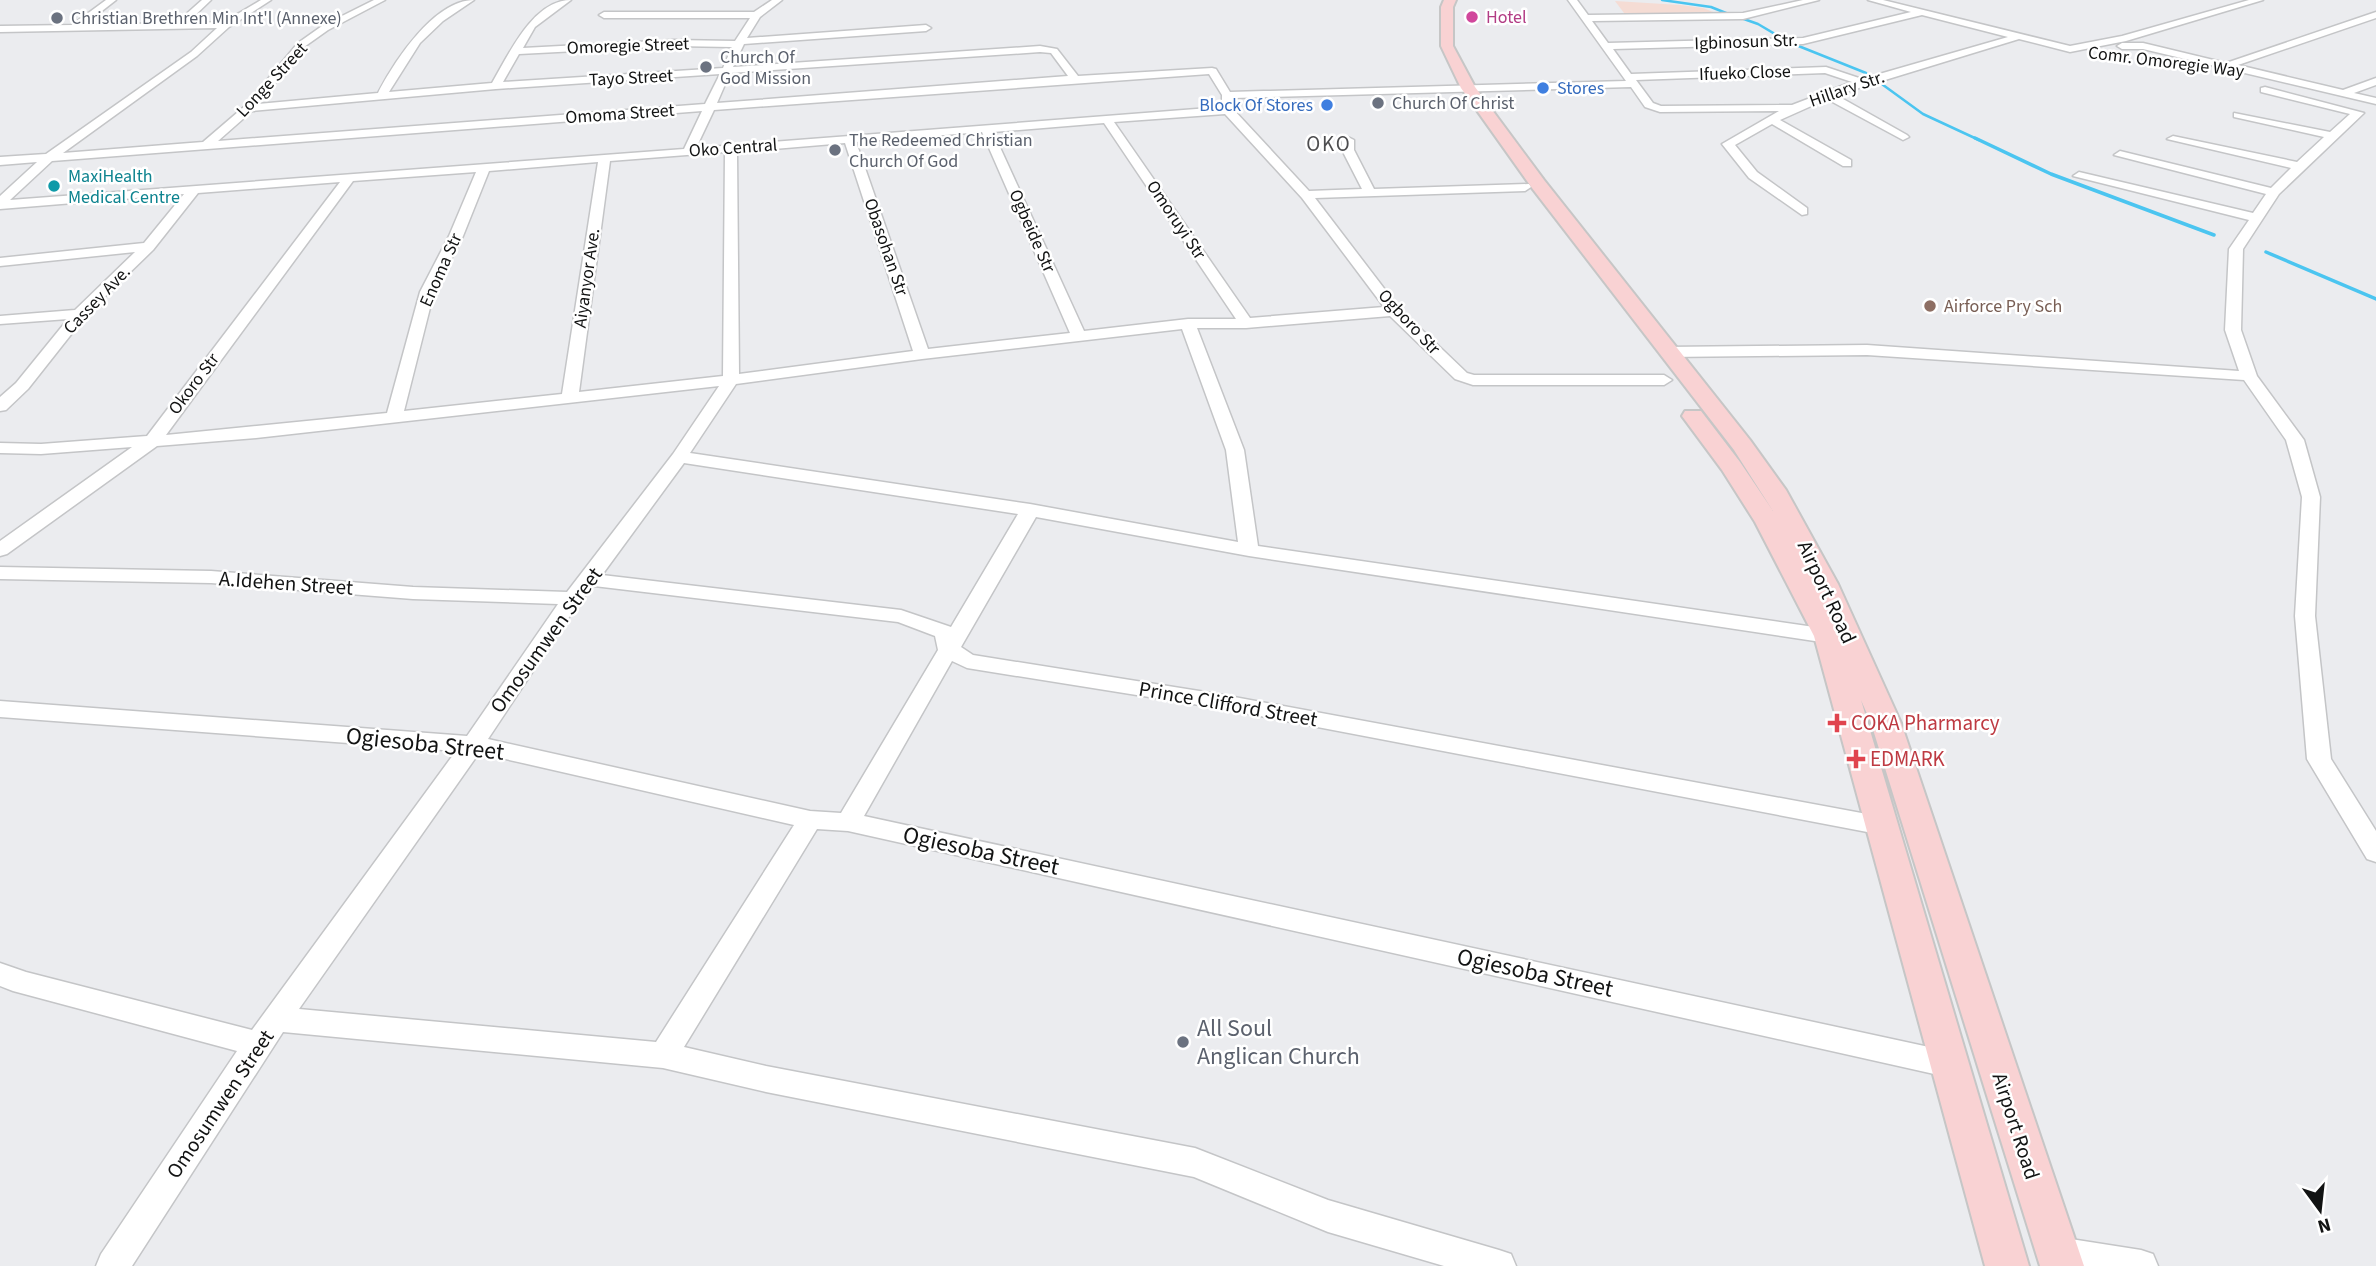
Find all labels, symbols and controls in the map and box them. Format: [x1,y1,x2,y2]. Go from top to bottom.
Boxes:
place label: Hotel [1486,5,1527,30]
place label: Christian Brethren Min Int'l (Annexe) [71,6,342,31]
marker: Hotel [1464,9,1480,25]
marker: Christian Brethren Min Int'l (Annexe) [49,10,65,26]
street label: Igbinosun Str. [1694,28,1798,56]
street label: Omoregie Street [566,31,690,61]
street label: Longe Street [231,37,313,123]
street label: Comr. Omoregie Way [2087,40,2246,84]
place label: Church Of God Mission [720,45,811,91]
marker: Church Of God Mission [698,59,714,75]
street label: Ifueko Close [1699,59,1791,87]
street label: Tayo Street [588,63,674,93]
street label: Hillary Str. [1806,64,1888,114]
place label: Stores [1557,76,1604,101]
marker: Stores [1535,80,1551,96]
place label: Church Of Christ [1392,91,1514,116]
place label: Block Of Stores [1199,93,1313,118]
marker: Church Of Christ [1370,95,1386,111]
marker: Block Of Stores [1319,97,1335,113]
street label: Omoma Street [565,98,675,130]
place label: The Redeemed Christian Church Of God [849,128,1033,174]
district label: OKO [1306,129,1352,159]
street label: Oko Central [688,132,778,164]
marker: The Redeemed Christian Church Of God [827,142,843,158]
place label: MaxiHealth Medical Centre [68,164,180,210]
street label: Omoruyi Str [1140,175,1212,265]
marker: MaxiHealth Medical Centre [46,178,62,194]
street label: Ogbeide Str [1003,186,1062,277]
street label: Obasohan Str [858,195,915,300]
street label: Aiyanyor Ave. [568,226,606,330]
street label: Enoma Str [414,229,469,311]
street label: Cassey Ave. [58,260,136,340]
street label: Ogboro Str [1372,284,1447,361]
place label: Airforce Pry Sch [1944,294,2062,319]
marker: Airforce Pry Sch [1922,298,1938,314]
street label: Okoro Str [163,347,226,420]
street label: Airport Road [1790,536,1864,648]
street label: Omosumwen Street [483,561,609,719]
street label: A.Idehen Street [218,563,354,603]
street label: Prince Clifford Street [1136,674,1320,734]
place label: COKA Pharmarcy [1851,708,2000,738]
marker: COKA Pharmarcy [1829,715,1845,731]
street label: Ogiesoba Street [344,718,506,770]
place label: EDMARK [1870,744,1946,774]
marker: EDMARK [1848,751,1864,767]
street label: Ogiesoba Street [900,817,1062,885]
street label: Ogiesoba Street [1454,939,1616,1007]
place label: All Soul Anglican Church [1197,1011,1360,1074]
street label: Omosumwen Street [159,1023,281,1185]
marker: All Soul Anglican Church [1175,1034,1191,1050]
street label: Airport Road [1985,1069,2047,1183]
north arrow [2285,1175,2355,1245]
text: N [2314,1210,2334,1240]

